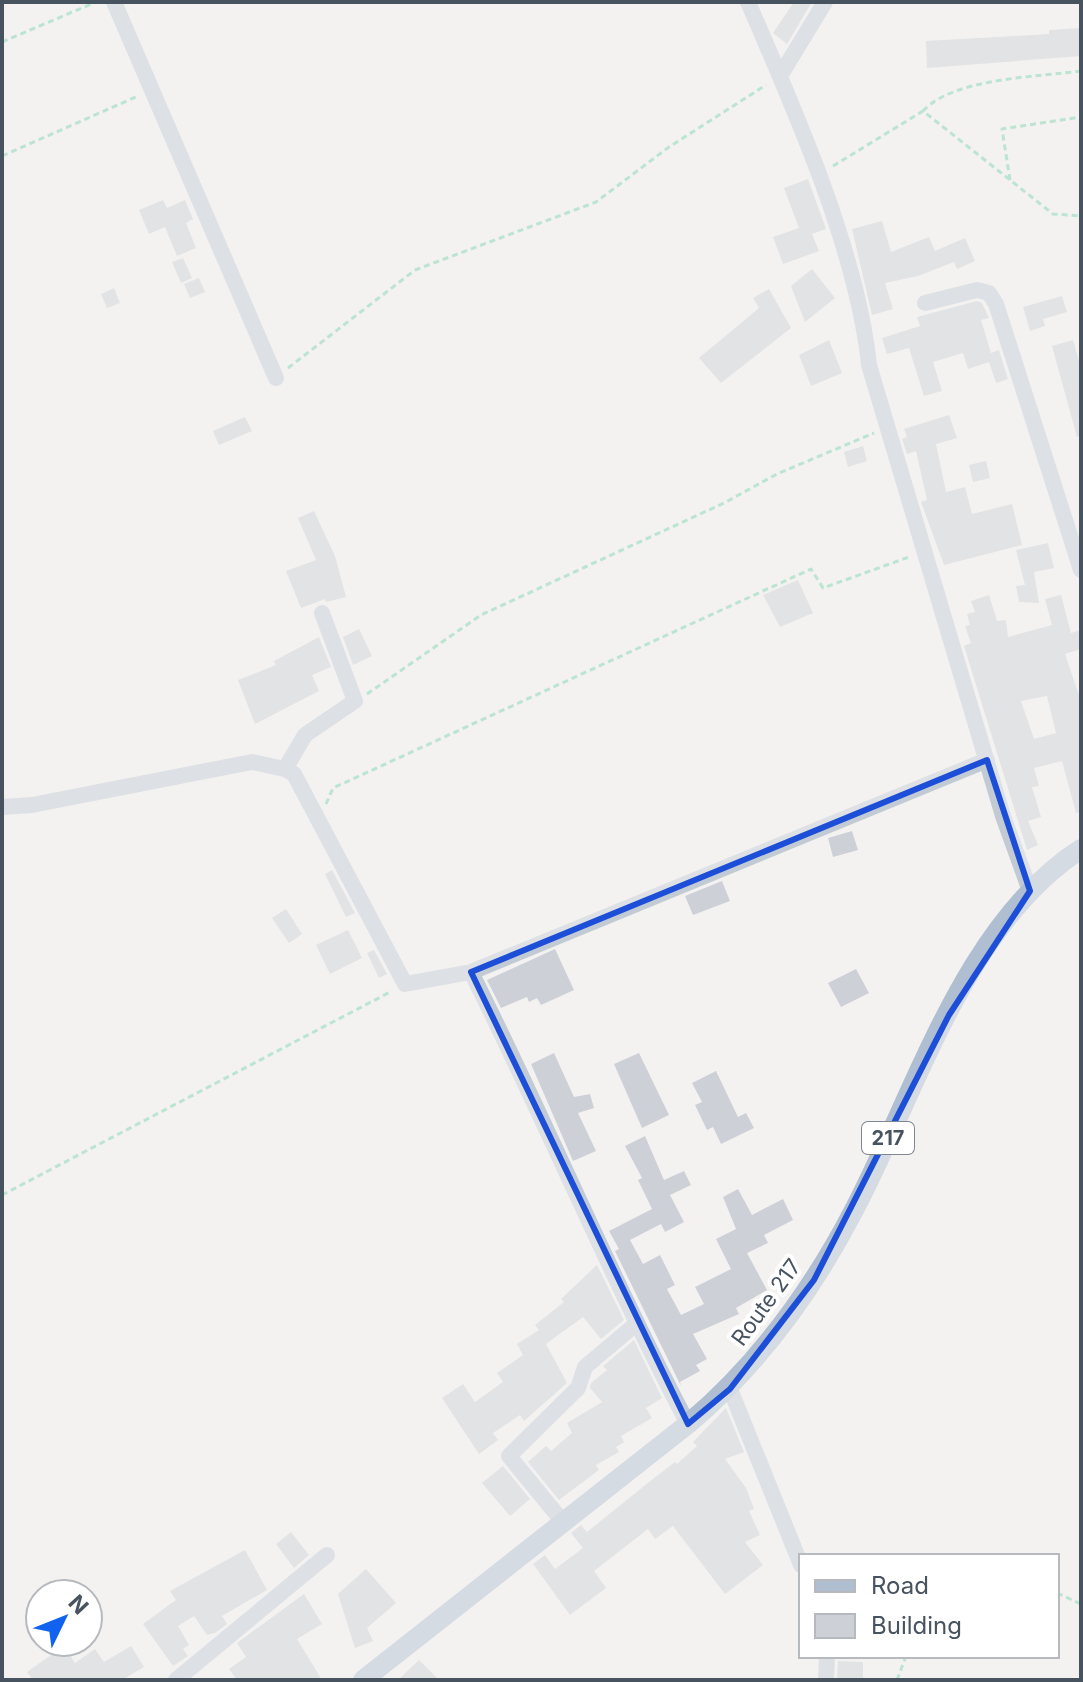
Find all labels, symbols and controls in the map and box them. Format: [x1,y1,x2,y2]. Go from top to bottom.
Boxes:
road number: 217 [862,1122,914,1154]
street label: Route 217 [726,1254,806,1350]
legend [799,1554,1059,1658]
text: Road [871,1571,929,1600]
north arrow [24,1578,104,1658]
text: N [63,1589,94,1619]
text: Building [871,1611,962,1640]

